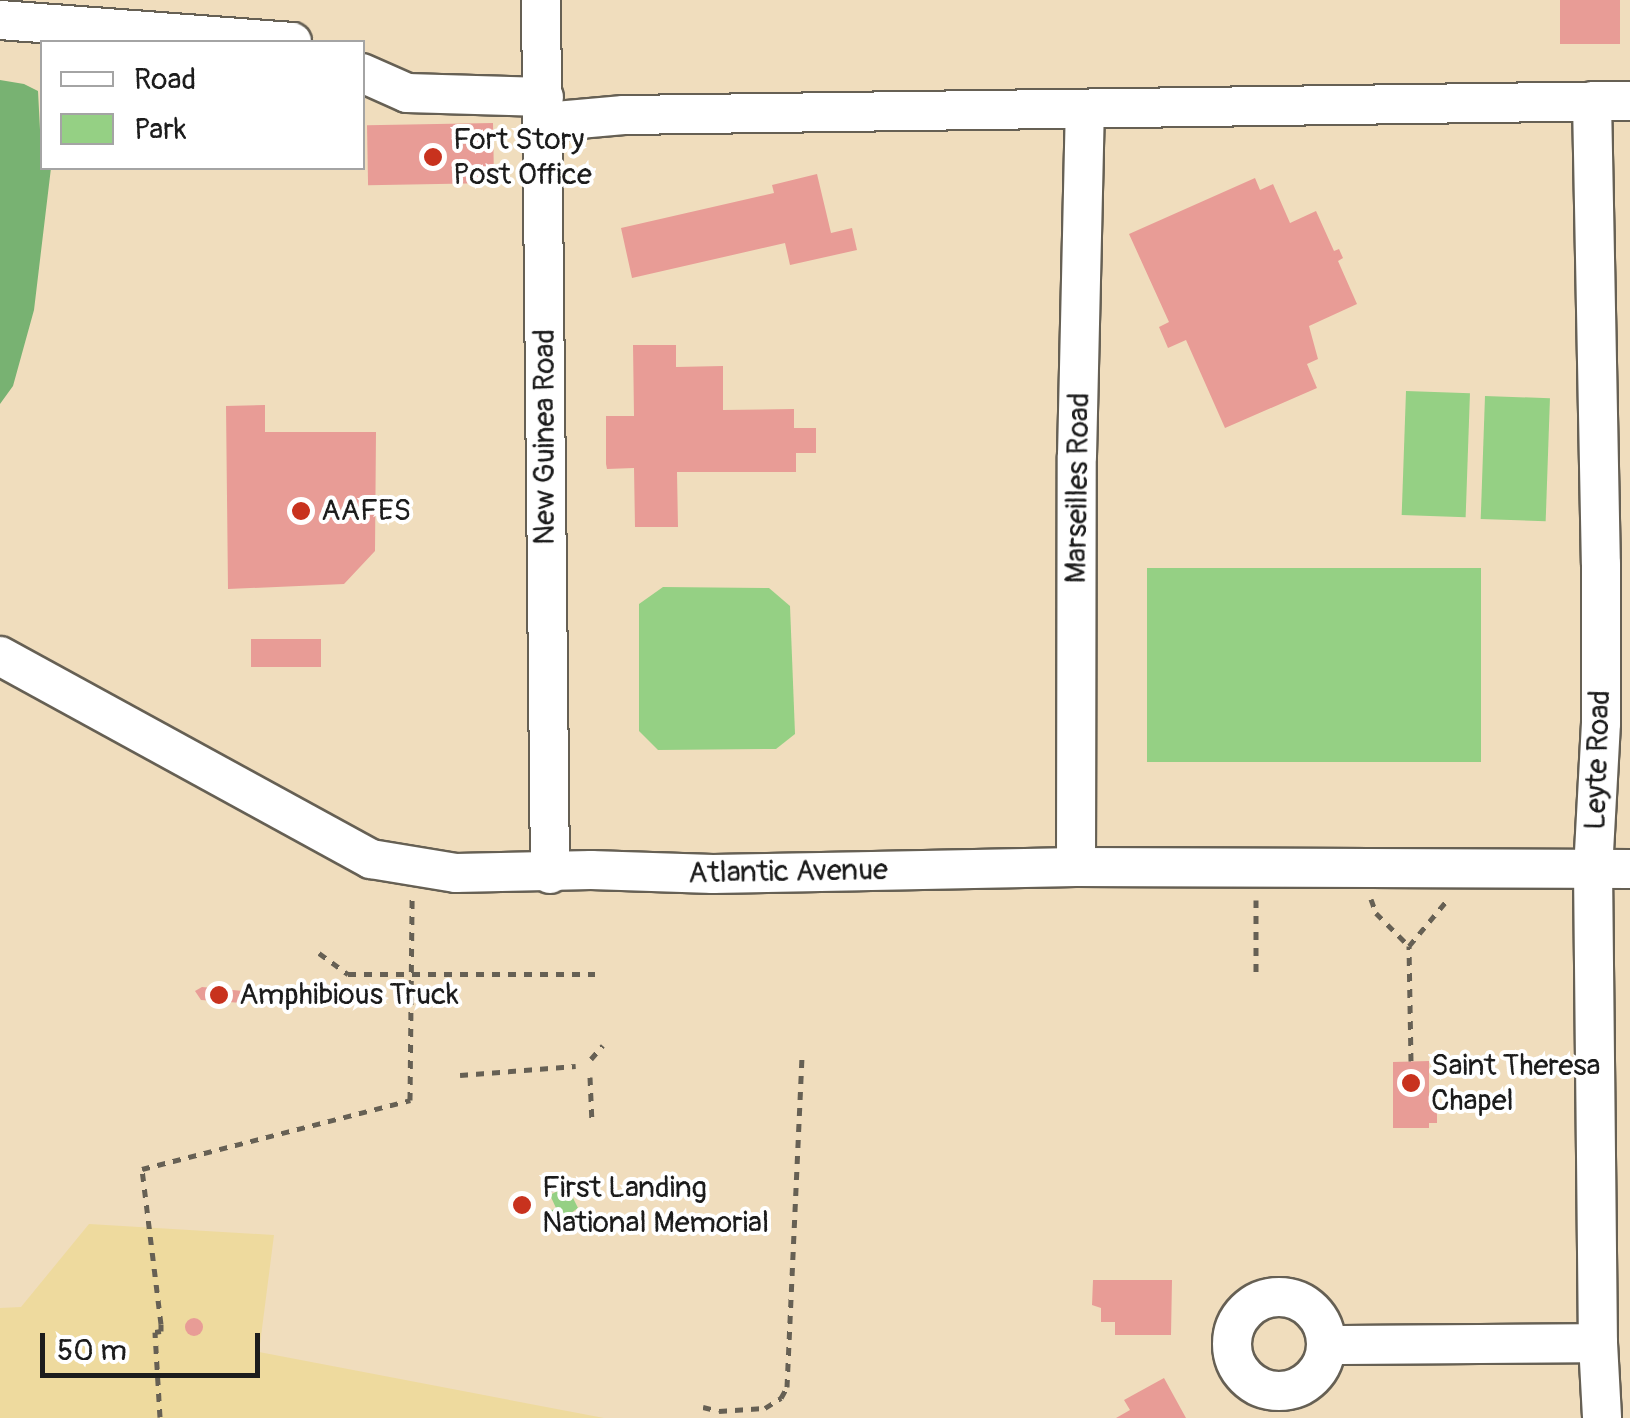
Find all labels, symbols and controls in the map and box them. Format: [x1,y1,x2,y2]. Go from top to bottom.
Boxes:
legend [40,40,365,170]
text: Road [134,61,196,98]
text: Park [134,111,187,148]
place label: Fort Story Post Office [453,122,592,192]
marker: Fort Story Post Office [422,146,444,168]
street label: New Guinea Road [527,329,563,545]
street label: Marseilles Road [1058,392,1098,584]
place label: AAFES [321,493,411,529]
marker: AAFES [290,500,312,522]
street label: Leyte Road [1578,689,1618,831]
street label: Atlantic Avenue [688,852,888,892]
place label: Amphibious Truck [239,977,459,1013]
marker: Amphibious Truck [208,984,230,1006]
place label: Saint Theresa Chapel [1431,1048,1601,1118]
marker: Saint Theresa Chapel [1400,1072,1422,1094]
place label: First Landing National Memorial [542,1170,769,1240]
marker: First Landing National Memorial [511,1194,533,1216]
scale bar [45,1313,265,1375]
text: 50 m [57,1332,127,1369]

